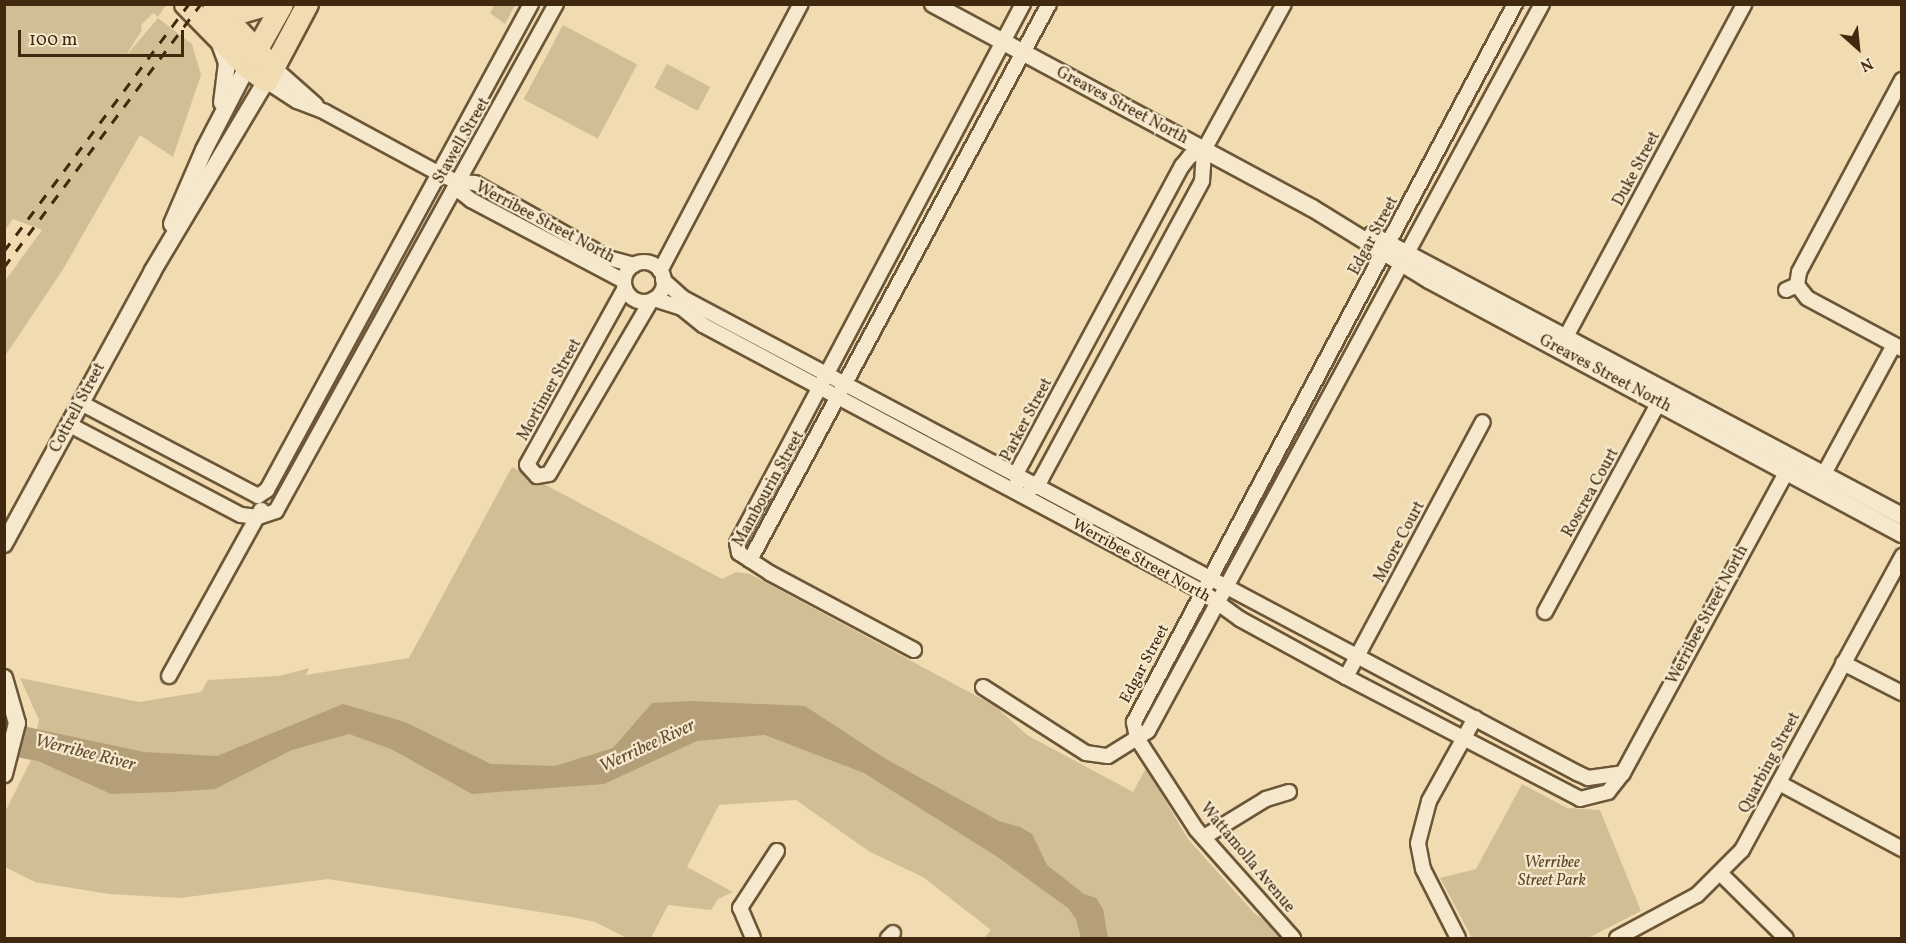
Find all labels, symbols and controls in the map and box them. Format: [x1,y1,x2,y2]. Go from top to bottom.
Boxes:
scale bar [21,18,188,56]
north arrow [1828,18,1888,78]
text: 100 m [29,28,78,53]
text: N [1856,52,1876,76]
street label: Greaves Street North [1053,63,1191,149]
street label: Stawell Street [430,94,494,188]
street label: Duke Street [1609,128,1665,210]
street label: Werribee Street North [472,178,618,268]
street label: Edgar Street [1345,193,1403,279]
street label: Greaves Street North [1536,331,1674,417]
street label: Mortimer Street [514,336,586,444]
street label: Cottrell Street [46,360,110,456]
street label: Parker Street [997,375,1057,465]
street label: Mambourin Street [729,428,809,550]
street label: Roscrea Court [1559,445,1623,541]
street label: Moore Court [1371,498,1429,586]
street label: Werribee Street North [1069,515,1213,607]
street label: Werribee Street North [1663,542,1753,688]
street label: Edgar Street [1116,621,1174,707]
street label: Quarbing Street [1735,709,1805,817]
water label: Werribee River [597,715,699,779]
water label: Werribee River [32,731,138,777]
street label: Wattamolla Avenue [1196,799,1298,917]
park label: Werribee Street Park [1518,853,1586,891]

